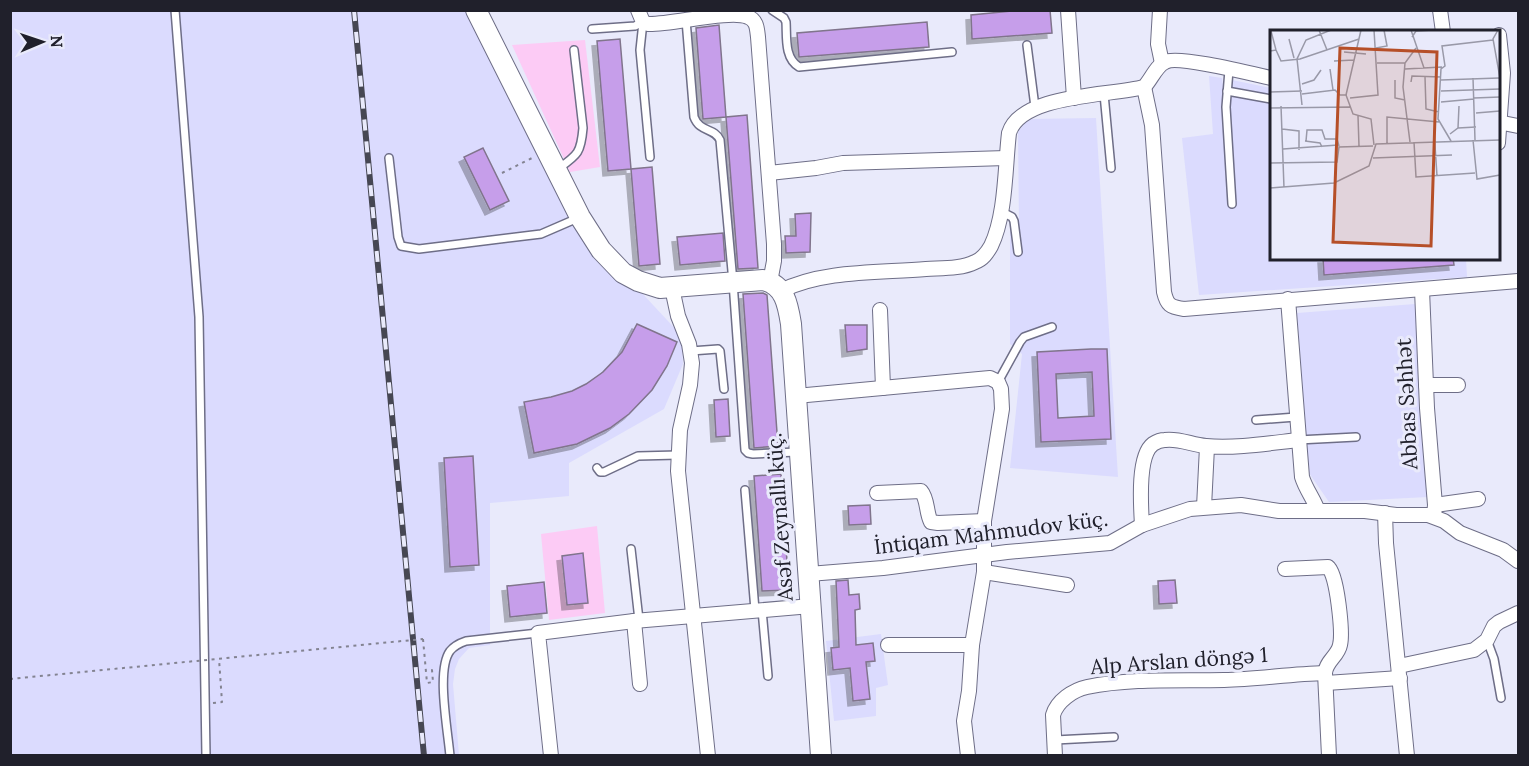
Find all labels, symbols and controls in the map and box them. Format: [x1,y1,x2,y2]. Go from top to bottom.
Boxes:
north arrow [12,12,72,72]
inset map [1270,30,1499,260]
text: N [47,35,67,48]
street label: Abbas Səhhət [1390,337,1423,471]
street label: Asəf Zeynallı küç. [760,432,799,603]
street label: İntiqam Mahmudov küç. [872,505,1110,560]
street label: Alp Arslan döngə 1 [1089,641,1268,680]

